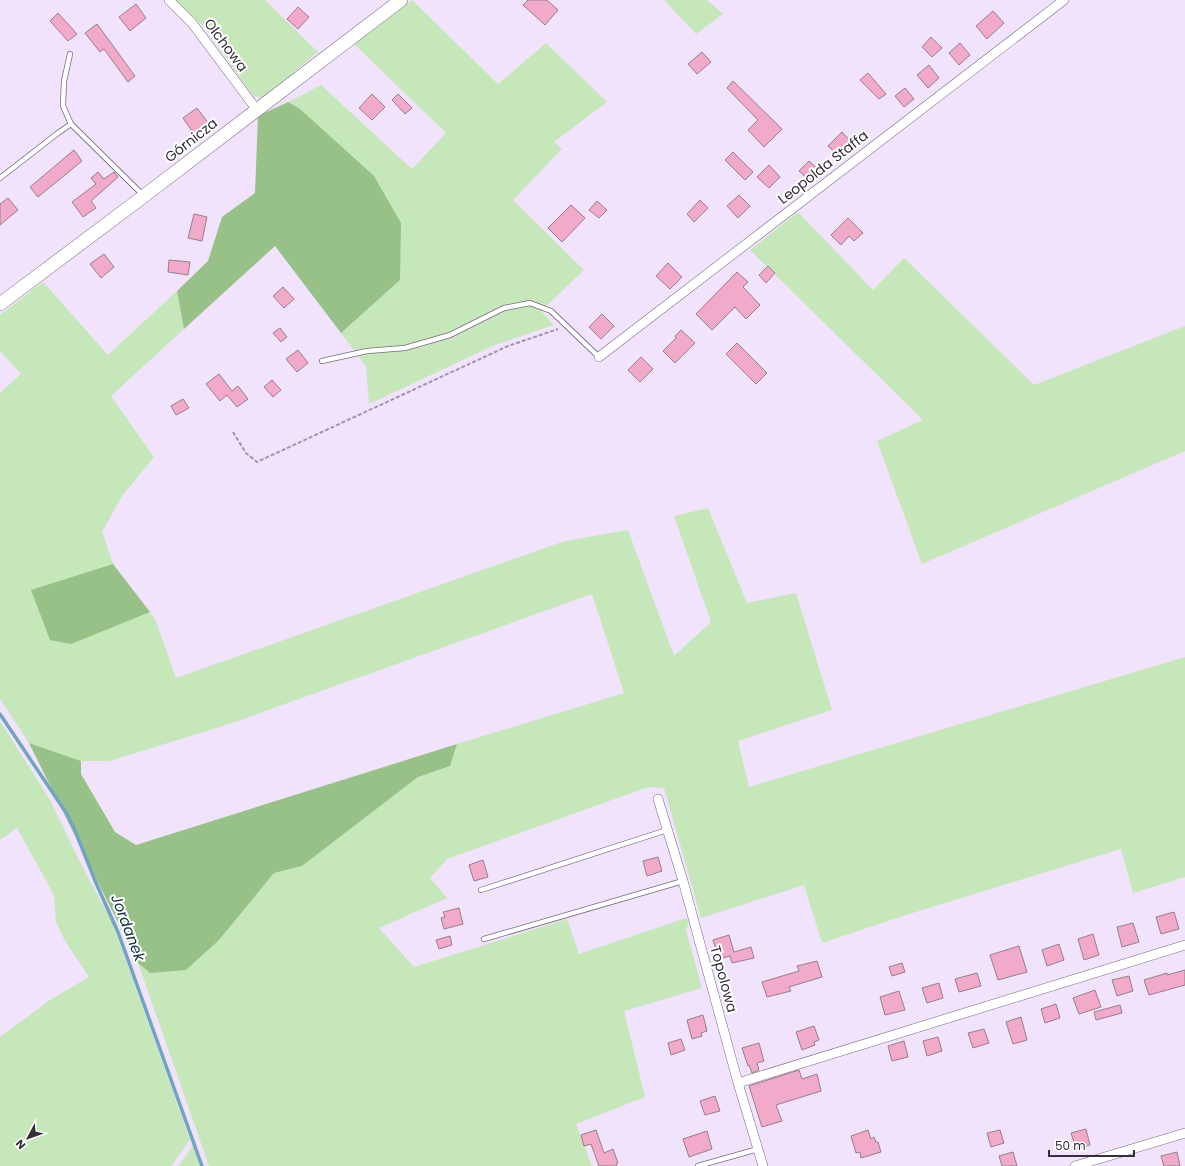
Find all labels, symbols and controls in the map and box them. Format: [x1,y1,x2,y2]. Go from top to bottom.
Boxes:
street label: Olchowa [199,14,253,76]
street label: Górnicza [160,113,222,167]
street label: Leopolda Staffa [774,125,872,209]
water label: Jordanek [106,891,151,965]
street label: Topolowa [706,943,742,1015]
north arrow [8,1118,48,1158]
scale bar [1049,1132,1134,1158]
text: N [12,1136,29,1153]
text: 50 m [1055,1137,1086,1154]

